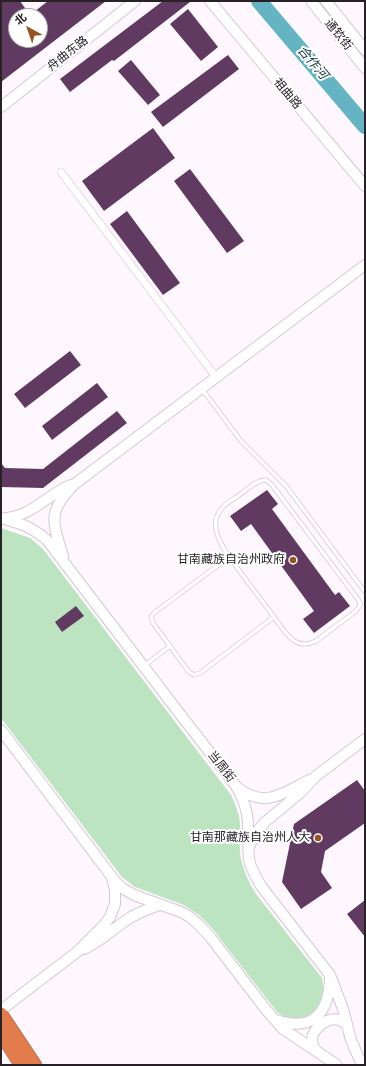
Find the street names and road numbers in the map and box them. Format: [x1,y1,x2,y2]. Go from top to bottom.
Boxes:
street label: 通钦街 [321,16,355,54]
street label: 舟曲东路 [45,34,91,74]
street label: 祖曲路 [270,76,304,112]
street label: 当周街 [204,748,238,786]

